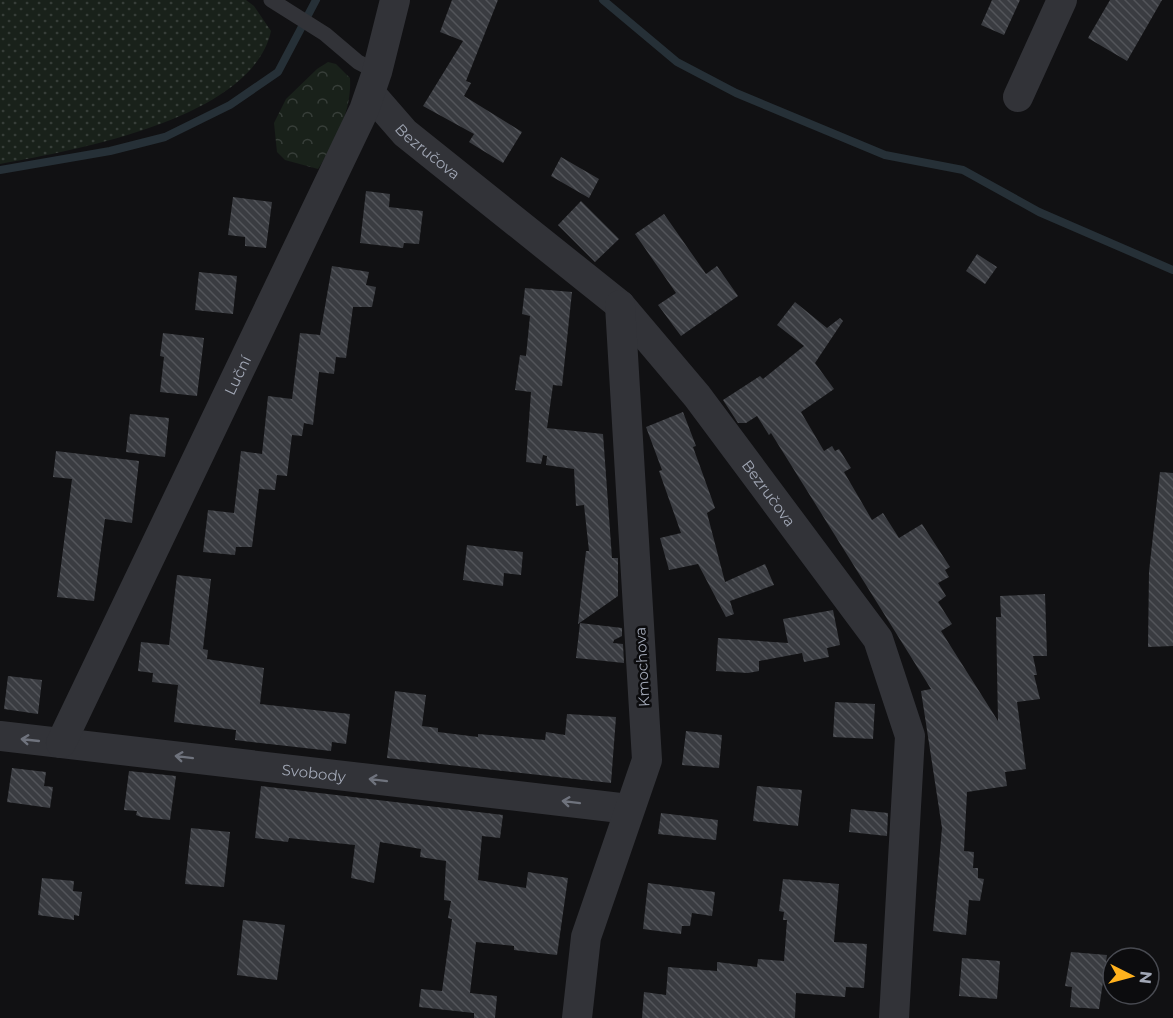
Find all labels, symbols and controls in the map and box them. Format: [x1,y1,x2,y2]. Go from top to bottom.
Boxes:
street label: Bezručova [391,119,464,183]
street label: Luční [220,351,255,398]
street label: Bezručova [738,456,800,530]
street label: Kmochova [630,626,654,708]
one-way arrow [21,734,41,745]
one-way arrow [174,752,194,763]
street label: Svobody [281,759,348,786]
one-way arrow [368,774,388,785]
one-way arrow [562,796,582,807]
north arrow [1101,946,1161,1006]
text: N [1135,970,1156,985]

